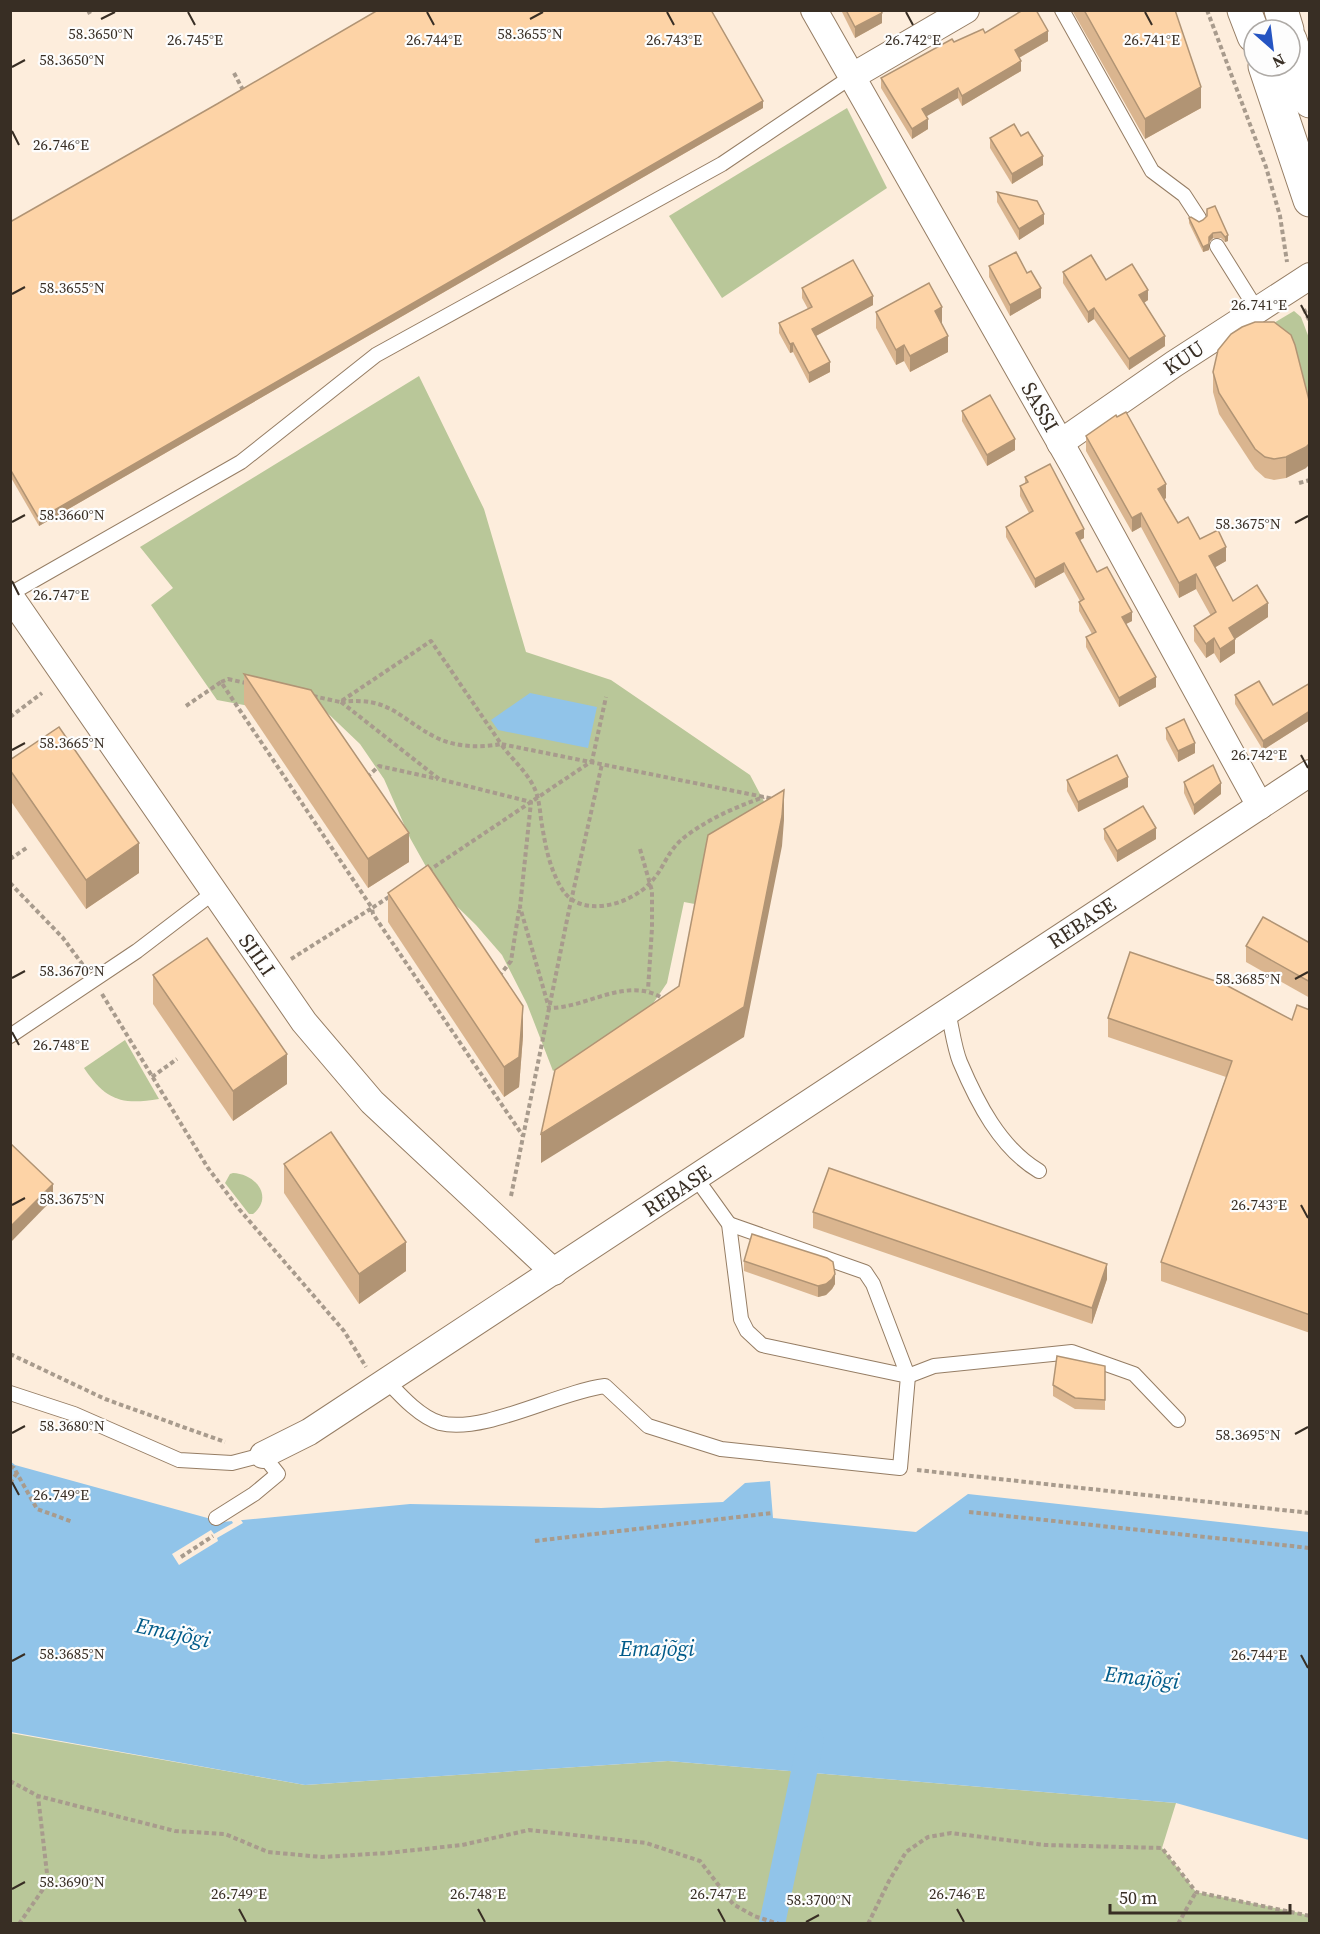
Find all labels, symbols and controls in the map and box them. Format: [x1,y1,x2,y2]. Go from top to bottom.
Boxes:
north arrow [1242,18,1302,78]
text: 58.3650°N [68,23,134,44]
text: 58.3655°N [497,23,563,44]
text: 26.745°E [167,29,223,50]
text: 26.744°E [406,29,462,50]
text: 26.743°E [646,29,702,50]
text: 26.742°E [885,29,941,50]
text: 26.741°E [1124,29,1180,50]
text: 58.3650°N [39,49,105,70]
text: N [1268,49,1289,74]
text: 26.746°E [33,134,89,155]
text: 58.3655°N [39,277,105,298]
text: 26.741°E [1231,294,1287,315]
street label: KUU [1157,333,1210,382]
street label: SASSI [1015,376,1066,437]
text: 58.3660°N [39,504,105,525]
text: 58.3675°N [1215,513,1281,534]
text: 26.747°E [33,584,89,605]
text: 58.3665°N [39,732,105,753]
text: 26.742°E [1231,744,1287,765]
street label: REBASE [1042,890,1122,955]
street label: SIILI [232,928,282,982]
text: 58.3670°N [39,960,105,981]
text: 58.3685°N [1215,968,1281,989]
text: 26.748°E [33,1034,89,1055]
street label: REBASE [637,1158,717,1223]
text: 58.3675°N [39,1188,105,1209]
text: 26.743°E [1231,1194,1287,1215]
text: 58.3680°N [39,1415,105,1436]
text: 58.3695°N [1215,1424,1281,1445]
text: 26.749°E [33,1484,89,1505]
water label: Emajõgi [132,1609,213,1655]
water label: Emajõgi [618,1633,695,1663]
text: 58.3685°N [39,1643,105,1664]
text: 26.744°E [1231,1644,1287,1665]
water label: Emajõgi [1102,1658,1181,1696]
text: 58.3690°N [39,1871,105,1892]
scale bar [1110,1877,1290,1915]
text: 26.749°E [211,1883,267,1904]
text: 26.748°E [450,1883,506,1904]
text: 26.747°E [690,1883,746,1904]
text: 26.746°E [929,1883,985,1904]
text: 50 m [1119,1885,1157,1910]
text: 58.3700°N [786,1889,852,1910]

